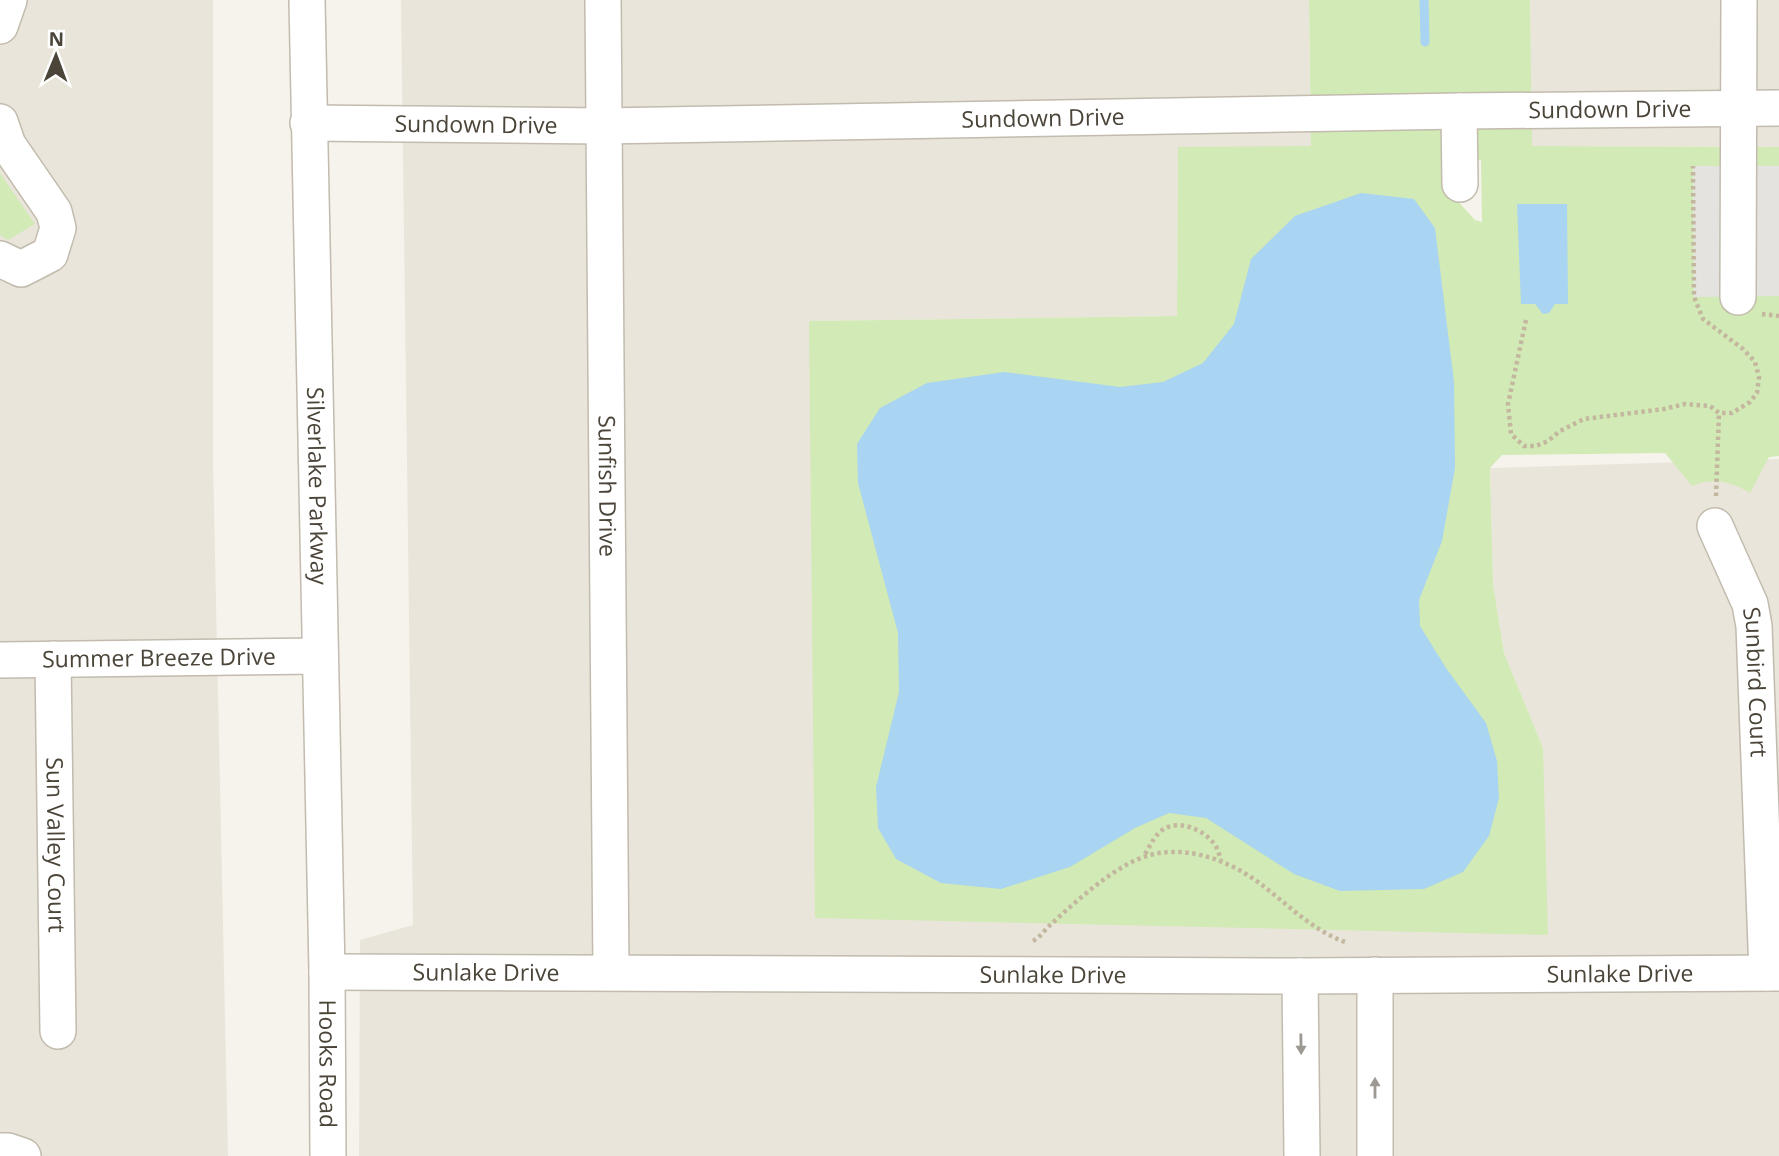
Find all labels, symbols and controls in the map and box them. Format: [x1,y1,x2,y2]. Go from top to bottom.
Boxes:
north arrow [21,21,91,91]
text: N [48,26,64,52]
street label: Sundown Drive [1528,92,1691,125]
street label: Sundown Drive [961,100,1125,135]
street label: Sundown Drive [394,107,558,141]
street label: Silverlake Parkway [300,387,336,586]
street label: Sunfish Drive [591,415,625,557]
street label: Sunbird Court [1736,604,1776,758]
street label: Summer Breeze Drive [42,640,276,674]
street label: Sun Valley Court [39,757,74,933]
street label: Sunlake Drive [413,955,559,988]
street label: Sunlake Drive [1546,957,1693,989]
street label: Sunlake Drive [980,958,1126,990]
street label: Hooks Road [312,999,345,1128]
one-way arrow [1295,1033,1307,1055]
one-way arrow [1369,1077,1381,1099]

